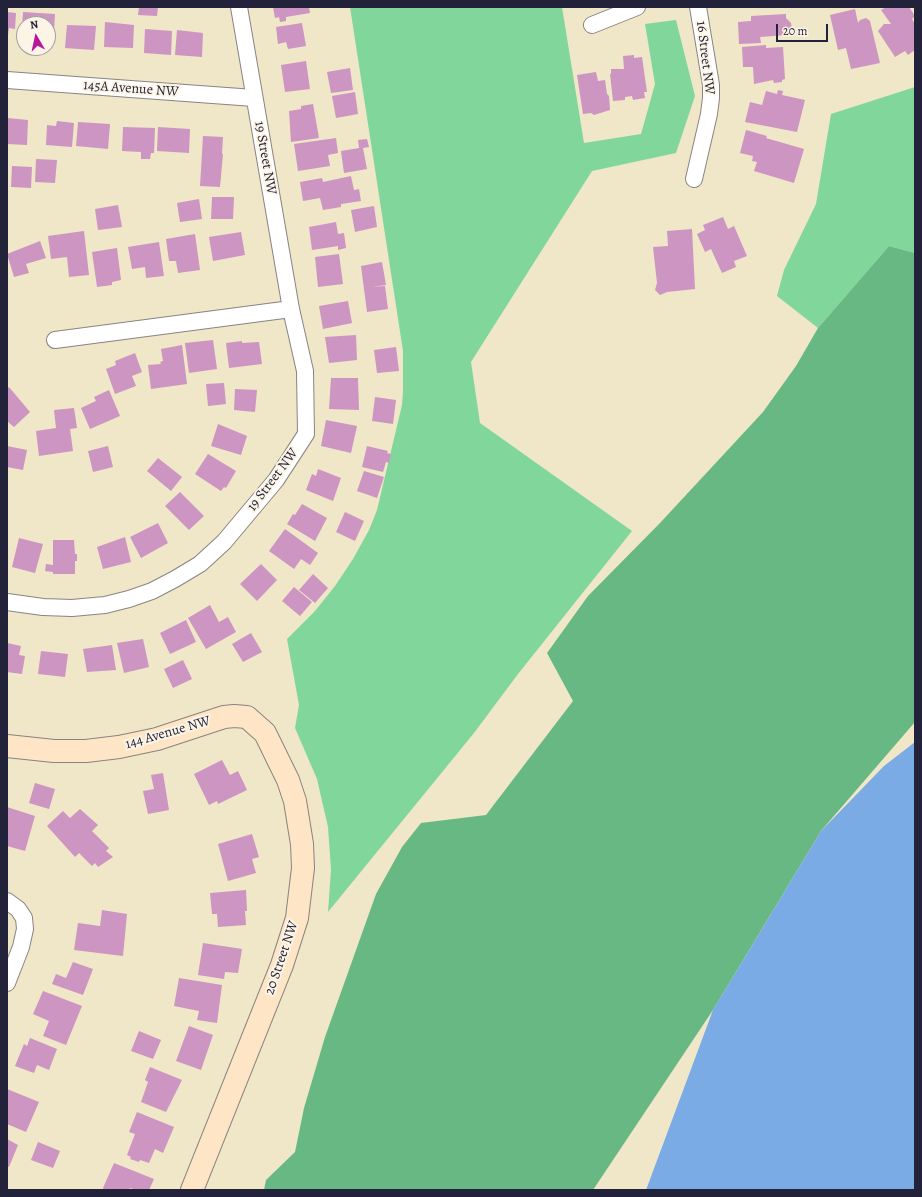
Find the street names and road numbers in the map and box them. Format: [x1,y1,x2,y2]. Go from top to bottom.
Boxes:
street label: 16 Street NW [692,20,718,96]
street label: 145A Avenue NW [83,77,179,101]
street label: 19 Street NW [250,120,280,196]
street label: 19 Street NW [244,445,302,515]
street label: 144 Avenue NW [123,713,213,753]
street label: 20 Street NW [261,919,303,997]

